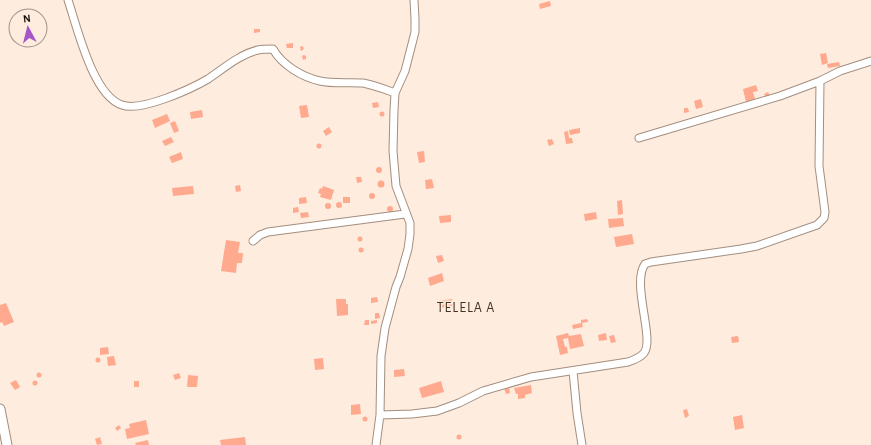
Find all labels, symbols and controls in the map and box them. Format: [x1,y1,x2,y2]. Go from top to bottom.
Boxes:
north arrow [8,8,48,48]
text: N [22,13,31,24]
district label: TELELA A [437,301,495,315]

